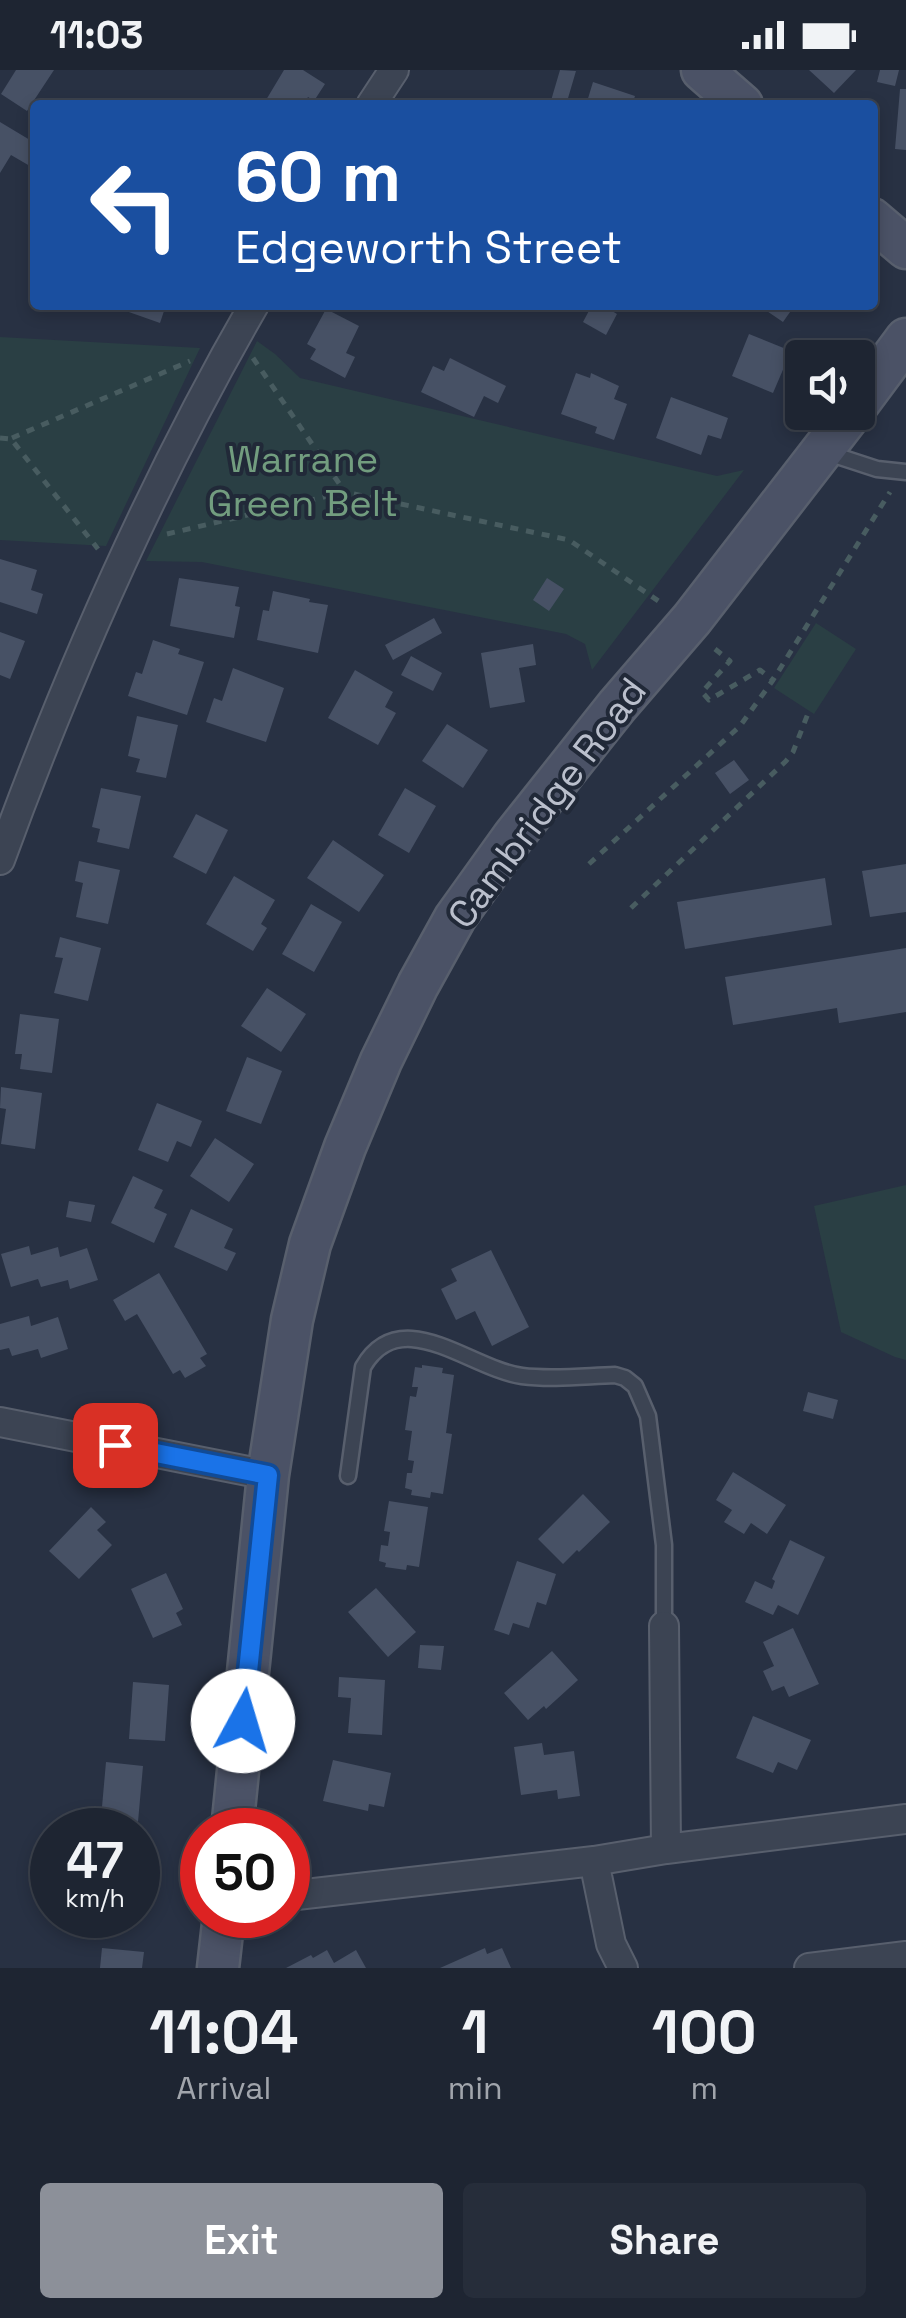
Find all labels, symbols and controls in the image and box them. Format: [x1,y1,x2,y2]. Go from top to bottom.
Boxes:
text: 11:03 [50,11,143,59]
text: 60 m [235,132,401,221]
icon: left [70,140,200,270]
text: Edgeworth Street [235,219,622,276]
map controls [785,340,875,430]
button: sound [785,340,875,430]
park label: Warrane Green Belt [207,435,399,527]
street label: Cambridge Road [437,668,657,938]
pin [73,1403,158,1488]
icon: arrive [88,1418,143,1473]
position arrow [191,1669,295,1773]
speed limit sign: 50 [180,1808,310,1938]
text: 47 [66,1829,124,1893]
text: km/h [65,1882,125,1914]
text: 11:04 [149,1994,298,2071]
text: 1 [462,1994,489,2071]
text: 100 [652,1994,757,2071]
text: Arrival [176,2068,271,2108]
text: min [448,2068,503,2108]
text: m [691,2068,718,2108]
button: Exit [40,2183,443,2298]
button: Share [463,2183,866,2298]

